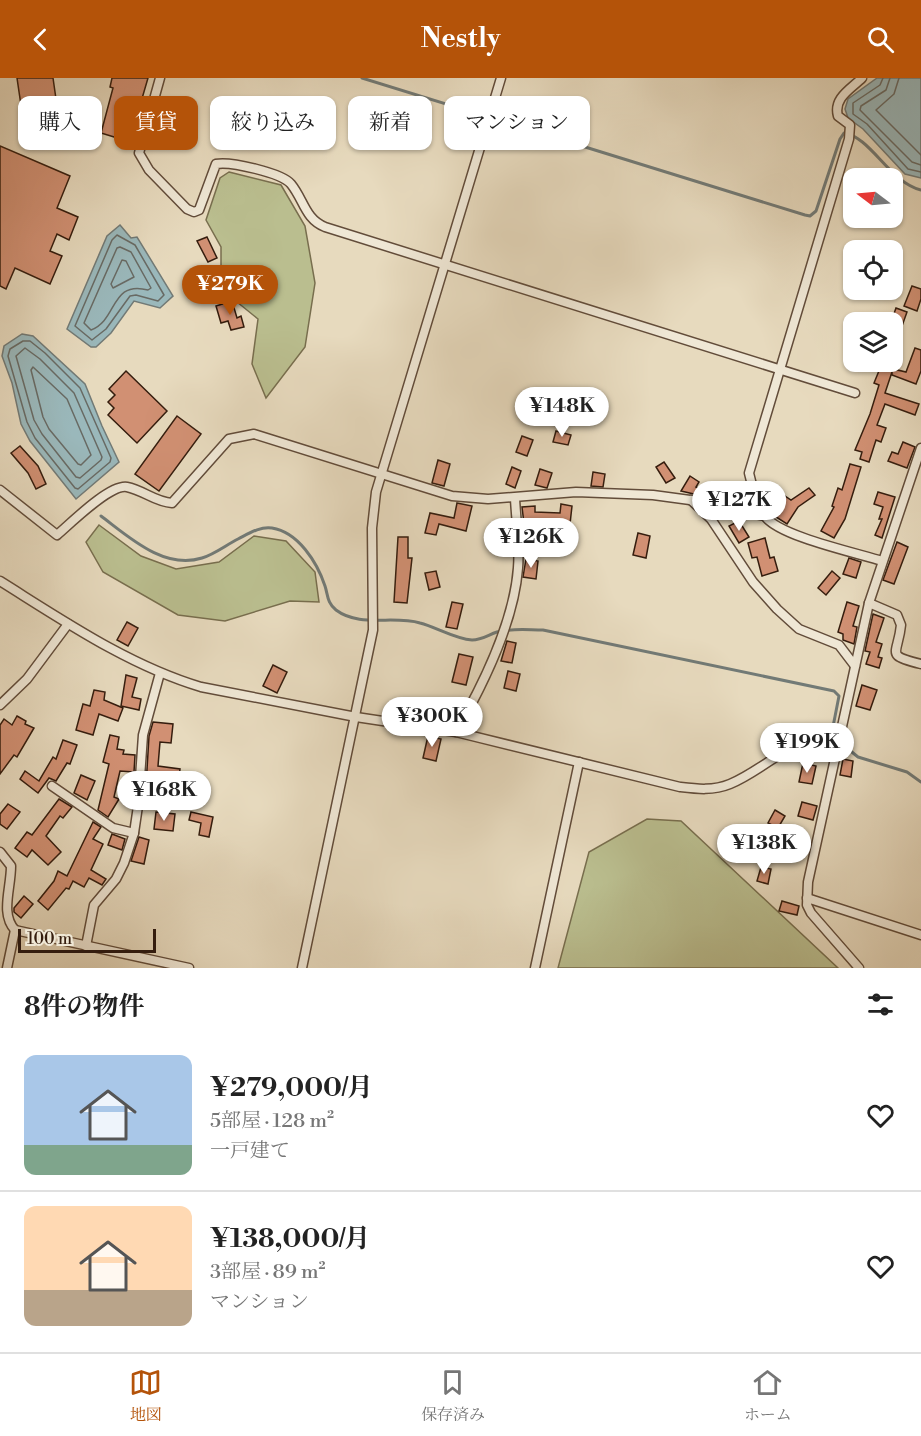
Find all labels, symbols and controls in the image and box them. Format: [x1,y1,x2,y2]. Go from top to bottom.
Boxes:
text: Nestly [421,22,500,56]
icon: back [24,23,57,56]
icon: search [864,23,897,56]
chip: 購入 [18,96,102,150]
chip: 賃貸 [114,96,198,150]
chip: 絞り込み [210,96,336,150]
chip: 新着 [348,96,432,150]
chip: マンション [444,96,590,150]
north arrow [843,168,903,228]
map controls [843,168,903,372]
button: locate [843,240,903,300]
pin: ¥279K [188,265,272,316]
text: ¥279K [196,272,264,297]
button: layers [843,312,903,372]
pin: ¥148K [520,387,604,438]
text: ¥148K [529,394,595,419]
pin: ¥127K [697,481,781,532]
text: ¥127K [706,488,772,513]
pin: ¥126K [489,518,573,569]
text: ¥126K [498,525,564,550]
pin: ¥300K [390,697,474,748]
text: ¥300K [396,704,468,729]
pin: ¥199K [765,723,849,774]
text: ¥199K [774,730,840,755]
pin: ¥168K [122,771,206,822]
text: ¥168K [131,778,197,803]
pin: ¥138K [722,824,806,875]
text: ¥138K [731,831,797,856]
scale bar [18,926,156,954]
text: 100 m [27,929,72,949]
icon: filters [864,988,897,1021]
text: 8件の物件 [24,991,145,1023]
text: ¥279,000/月 [210,1072,373,1104]
icon: home [72,1079,144,1151]
icon: heart [864,1099,897,1132]
text: 5部屋 · 128 m² [210,1109,334,1134]
text: 一戸建て [210,1139,290,1164]
text: ¥138,000/月 [210,1223,370,1255]
icon: home [72,1230,144,1302]
icon: heart [864,1250,897,1283]
text: 3部屋 · 89 m² [210,1260,326,1285]
text: マンション [210,1290,309,1315]
tab: 地図 [129,1366,162,1425]
tab: 保存済み [421,1366,485,1425]
tab: ホーム [744,1366,792,1425]

